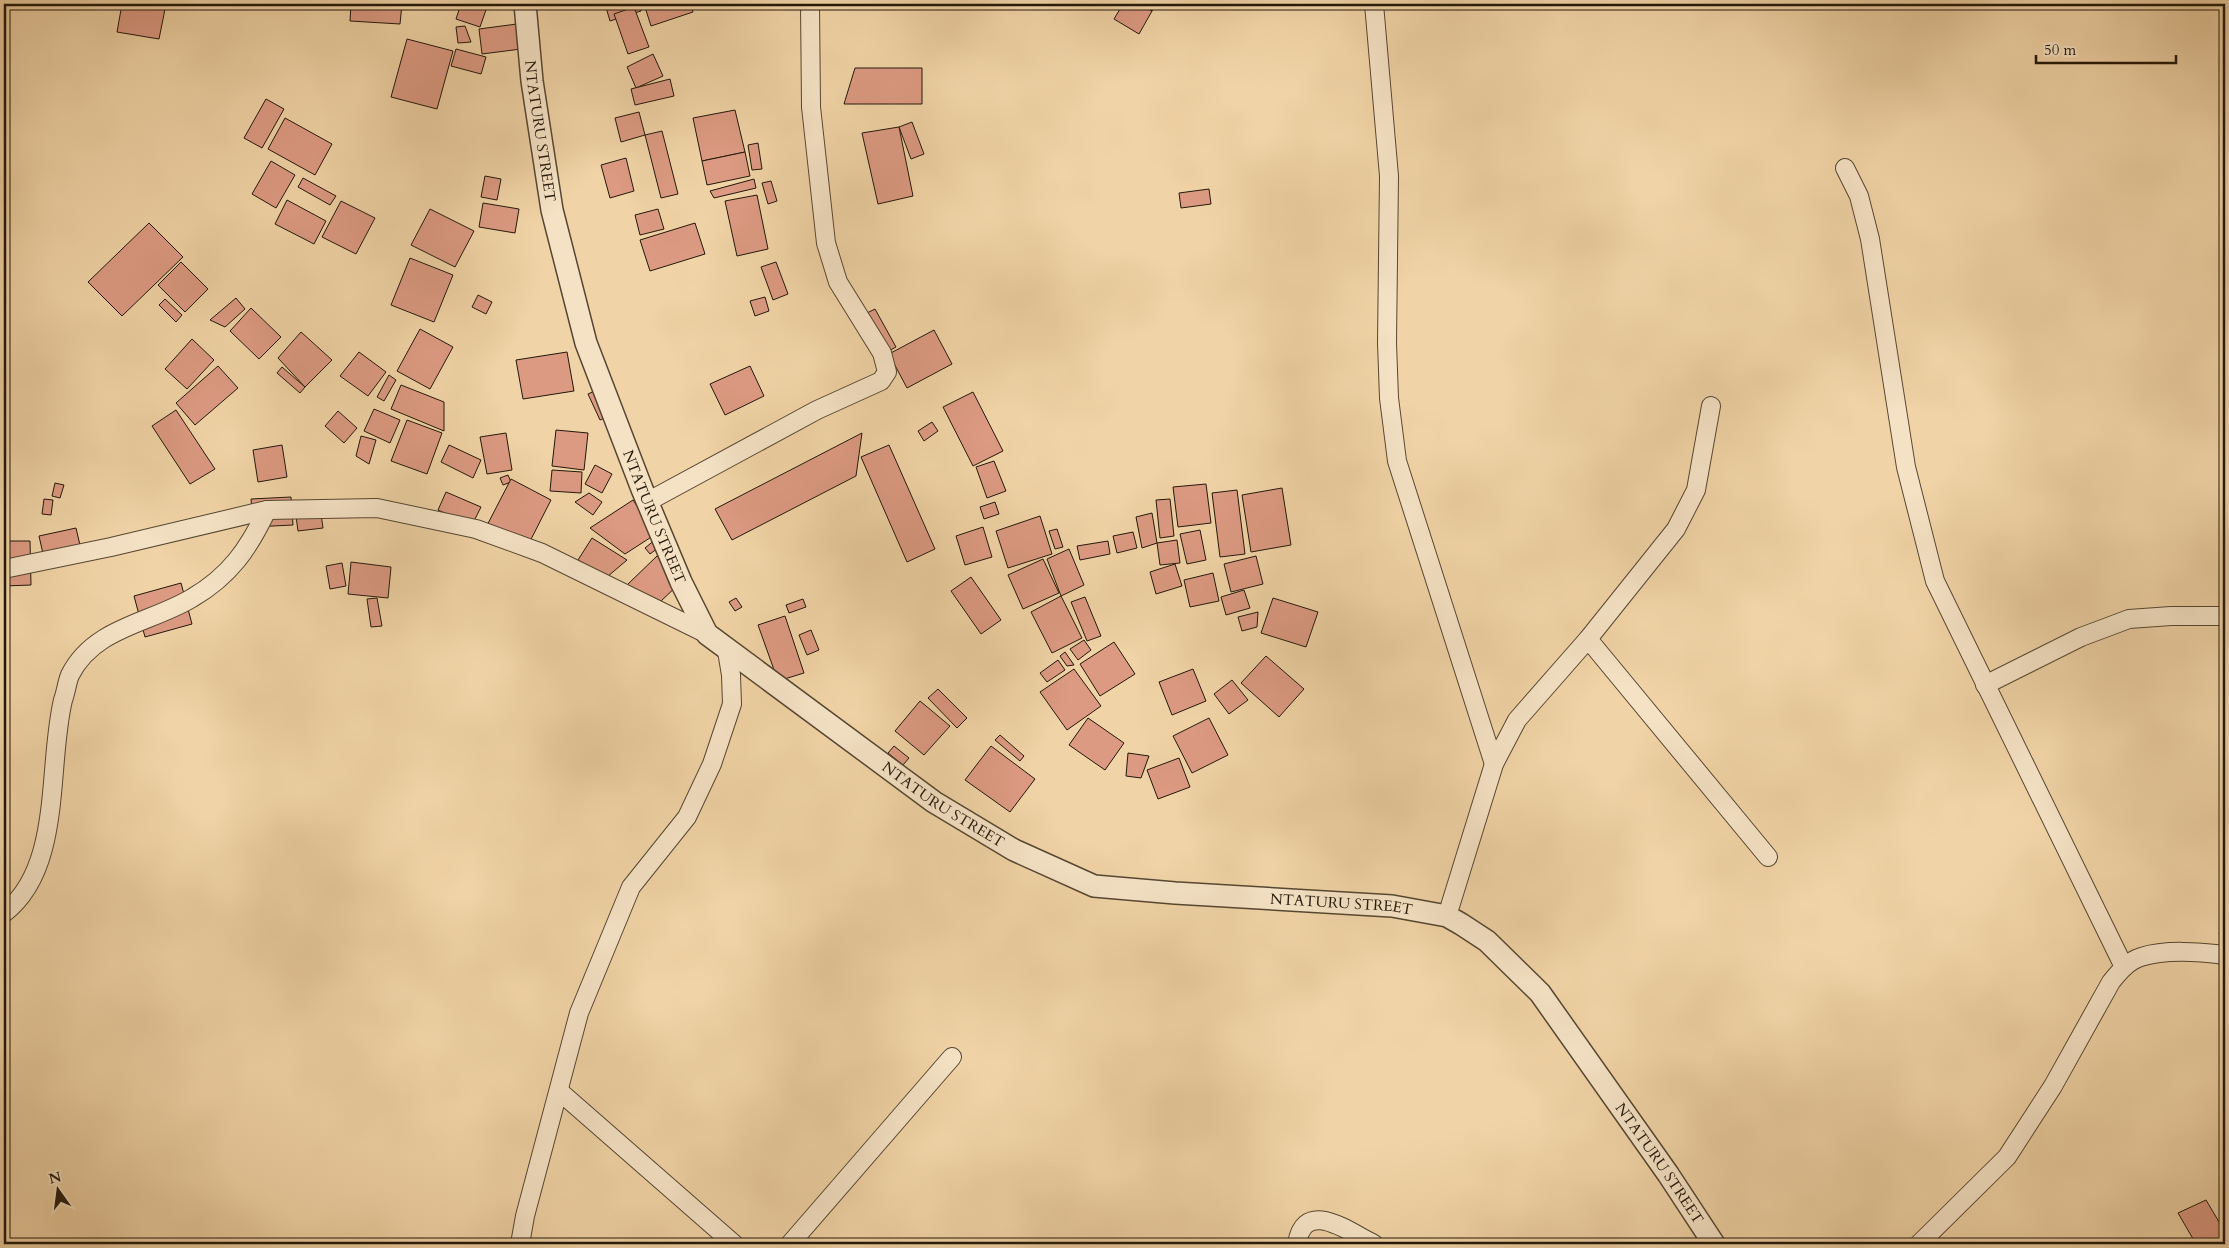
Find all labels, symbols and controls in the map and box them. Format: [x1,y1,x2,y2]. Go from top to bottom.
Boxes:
scale bar [2036,32,2176,64]
text: 50 m [2044,40,2076,60]
street label: NTATURU STREET [520,59,561,203]
street label: NTATURU STREET [618,447,691,587]
street label: NTATURU STREET [878,757,1008,852]
street label: NTATURU STREET [1270,889,1414,920]
street label: NTATURU STREET [1611,1099,1708,1228]
north arrow [32,1166,82,1216]
text: N [47,1167,63,1189]

